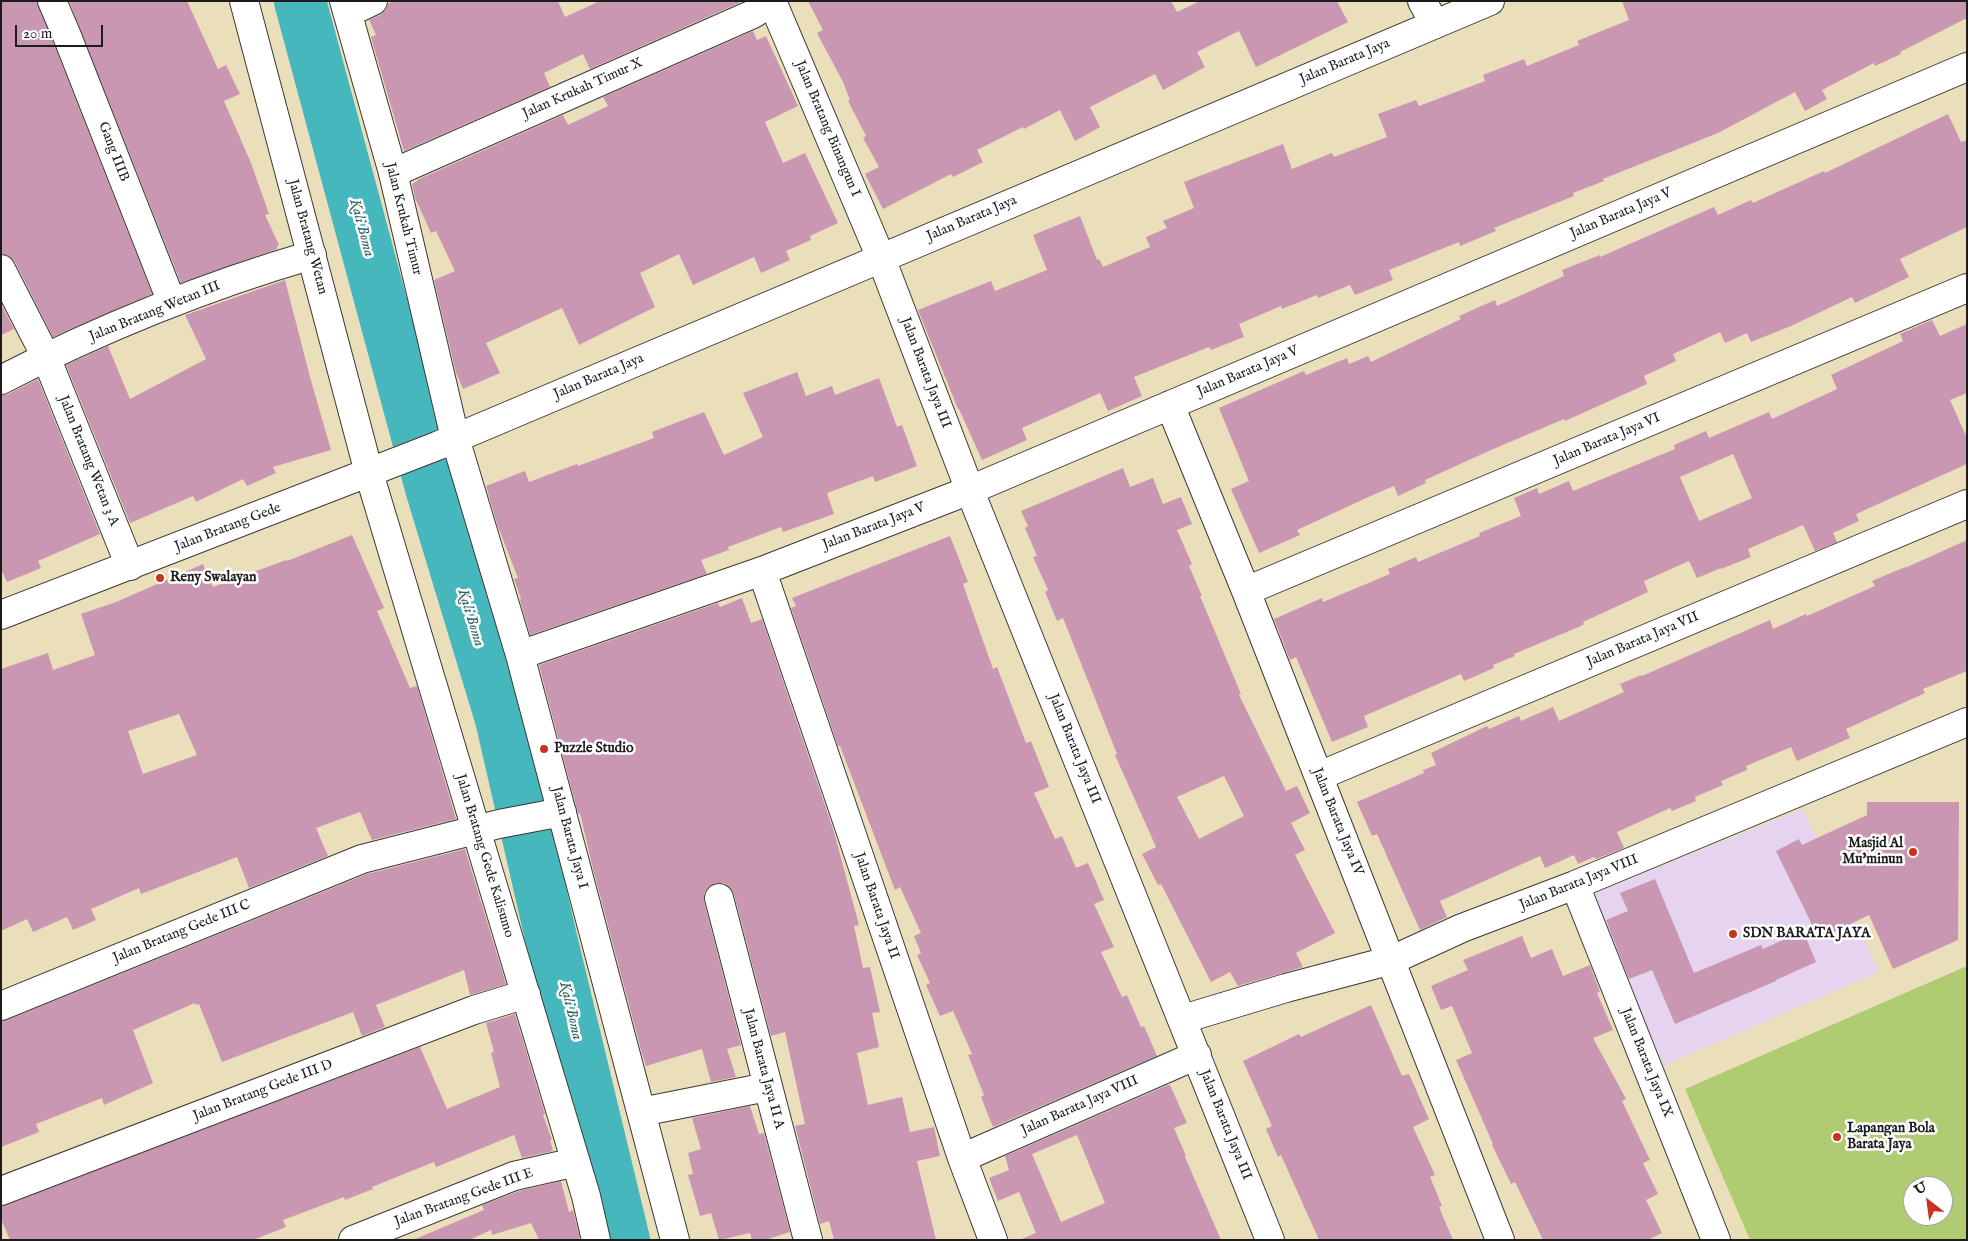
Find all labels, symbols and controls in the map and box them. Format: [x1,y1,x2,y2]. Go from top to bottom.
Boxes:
scale bar [18,15,105,47]
text: 20 m [23,24,52,43]
street label: Jalan Barata Jaya [1297,35,1393,89]
street label: Jalan Krukah Timur X [520,55,646,123]
street label: Jalan Bratang Binangun I [791,58,863,200]
street label: Gang IIIB [94,120,132,184]
street label: Jalan Krukah Timur [381,161,425,277]
street label: Jalan Bratang Wetan [284,178,330,296]
street label: Jalan Barata Jaya V [1568,185,1674,243]
street label: Jalan Barata Jaya [924,192,1020,246]
water label: Kali Boma [345,197,377,259]
street label: Jalan Bratang Wetan III [87,278,223,346]
street label: Jalan Barata Jaya III [896,315,954,431]
street label: Jalan Barata Jaya V [1195,343,1301,401]
street label: Jalan Barata Jaya [551,350,647,404]
street label: Jalan Bratang Wetan 3 A [54,393,122,529]
street label: Jalan Barata Jaya VI [1551,410,1663,470]
street label: Jalan Bratang Gede [172,500,284,556]
street label: Jalan Barata Jaya V [820,500,928,554]
place label: Reny Swalayan [170,570,257,586]
marker: Reny Swalayan [154,572,166,584]
water label: Kali Boma [453,587,487,649]
street label: Jalan Barata Jaya VII [1584,609,1702,671]
street label: Jalan Barata Jaya III [1044,691,1104,807]
place label: Puzzle Studio [554,741,633,757]
marker: Puzzle Studio [538,743,550,755]
street label: Jalan Barata Jaya IV [1308,766,1366,878]
street label: Jalan Bratang Gede Kalisumo [451,772,517,940]
street label: Jalan Barata Jaya I [547,785,591,891]
place label: Masjid Al Mu'minun [1842,836,1903,869]
marker: Masjid Al Mu'minun [1907,846,1919,858]
street label: Jalan Barata Jaya II [850,851,902,961]
street label: Jalan Barata Jaya VIII [1517,852,1641,914]
street label: Jalan Bratang Gede III C [111,897,253,967]
place label: SDN BARATA JAYA [1743,926,1870,942]
marker: SDN BARATA JAYA [1727,928,1739,940]
water label: Kali Boma [555,980,585,1042]
street label: Jalan Barata Jaya IX [1616,1006,1676,1120]
street label: Jalan Barata Jaya II A [739,1007,787,1131]
street label: Jalan Bratang Gede III D [191,1057,335,1125]
street label: Jalan Barata Jaya III [1195,1067,1255,1183]
street label: Jalan Barata Jaya VIII [1019,1073,1141,1139]
place label: Lapangan Bola Barata Jaya [1847,1121,1935,1154]
marker: Lapangan Bola Barata Jaya [1831,1131,1843,1143]
street label: Jalan Bratang Gede III E [392,1165,536,1231]
north arrow [1903,1176,1953,1226]
text: U [1911,1178,1931,1200]

